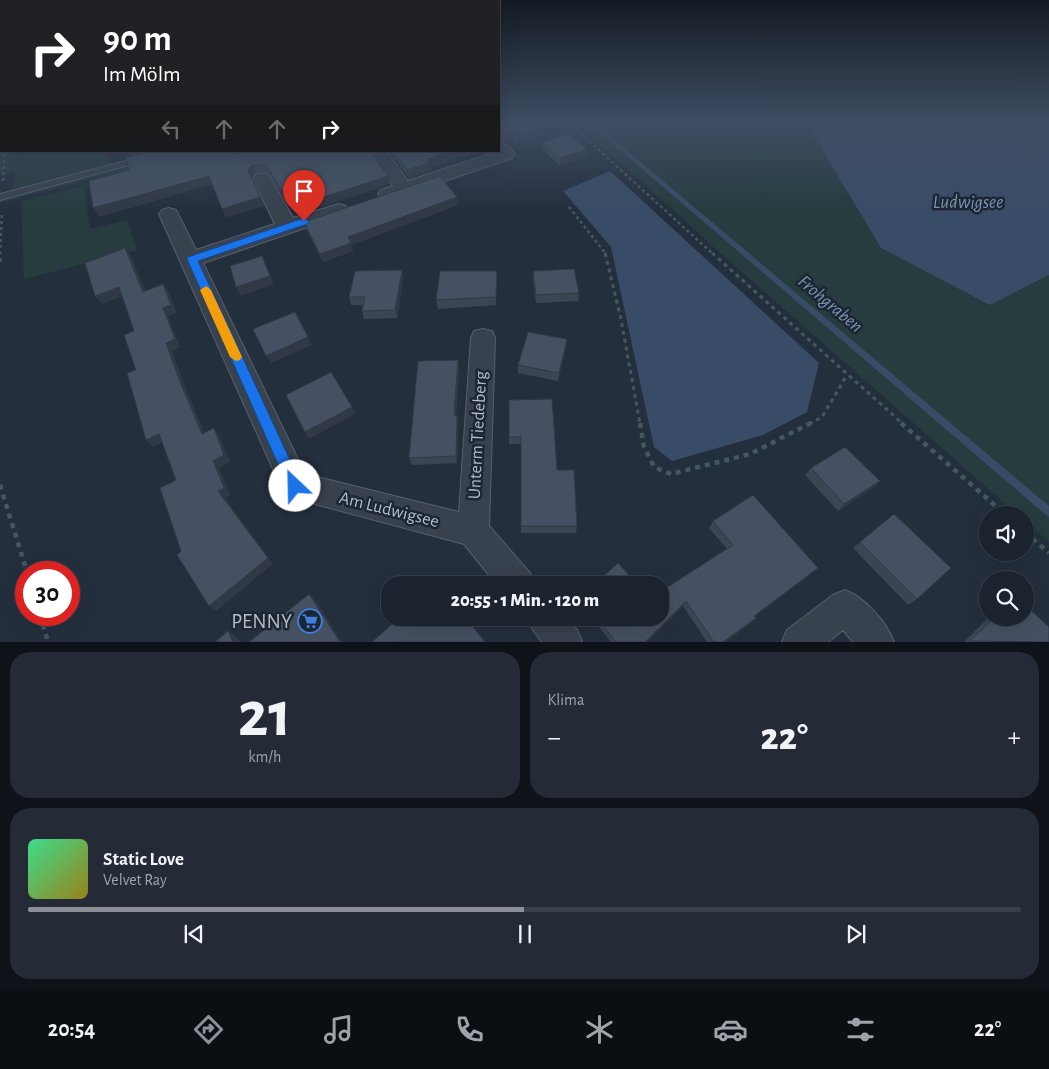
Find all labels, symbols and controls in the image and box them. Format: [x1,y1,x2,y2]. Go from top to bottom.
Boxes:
icon: right [20,20,85,85]
text: 90 m [103,22,172,57]
text: Im Mölm [103,63,181,85]
icon: left [157,115,185,143]
icon: ahead [210,115,238,143]
icon: ahead [263,115,291,143]
icon: right [316,115,344,143]
pin [283,170,325,221]
icon: arrive [290,177,318,205]
water label: Ludwigsee [933,193,1003,212]
water label: Frohgraben [794,272,866,336]
street label: Unterm Tiedeberg [466,370,490,500]
position arrow [268,459,320,511]
street label: Am Ludwigsee [337,489,441,531]
map controls [979,506,1034,626]
button: sound [979,506,1034,561]
speed limit sign: 30 [15,561,80,626]
button: search [979,571,1034,626]
text: 20:55 · 1 Min. · 120 m [451,591,599,610]
supermarket icon: PENNY [297,608,323,634]
place label: PENNY [231,611,292,632]
text: 21 [238,683,292,748]
text: Klima [548,692,584,708]
text: 22° [760,719,808,757]
text: − [548,724,561,752]
text: + [1008,724,1021,752]
text: km/h [248,749,281,765]
text: Static Love [103,850,184,869]
text: Velvet Ray [103,872,167,888]
icon: previous [180,920,208,948]
icon: pause [511,920,539,948]
icon: next [842,920,870,948]
icon: directions [191,1012,226,1047]
icon: music [321,1012,356,1047]
icon: phone [452,1012,487,1047]
icon: climate [582,1012,617,1047]
icon: car [713,1012,748,1047]
icon: filters [843,1012,878,1047]
text: 20:54 [48,1018,95,1040]
text: 22° [974,1018,1001,1040]

